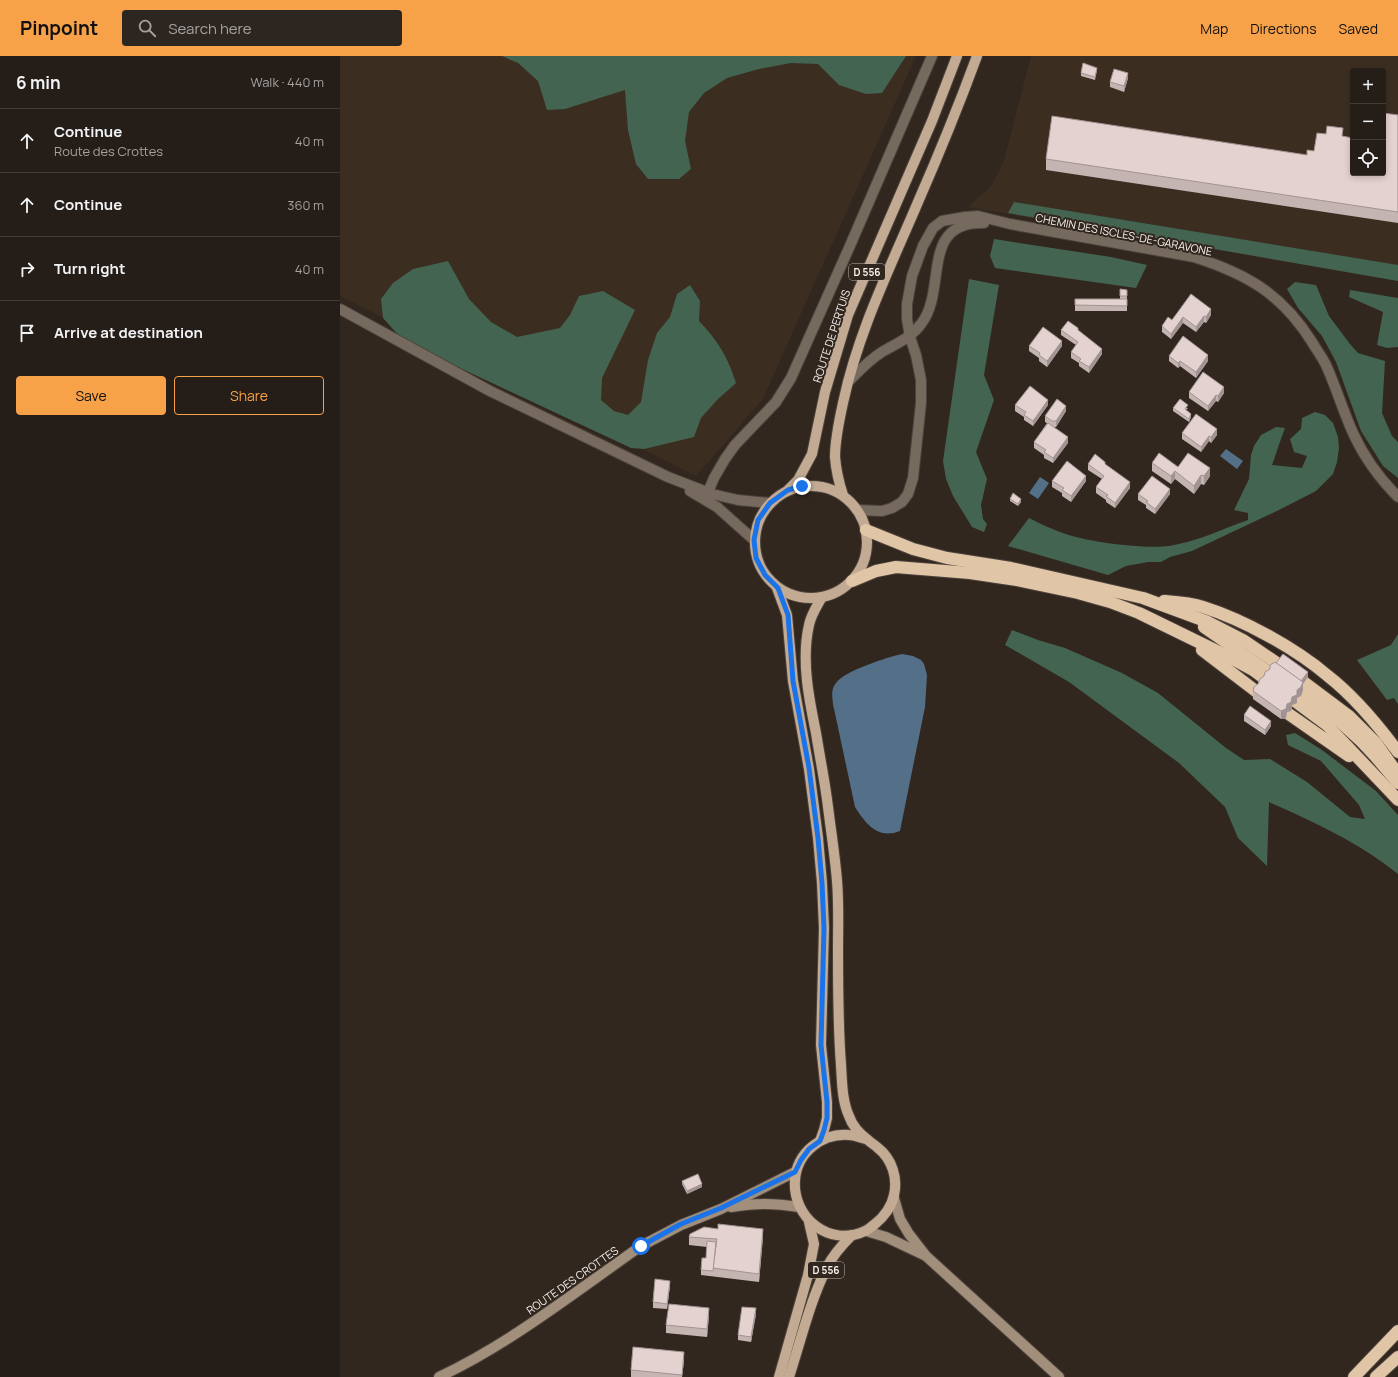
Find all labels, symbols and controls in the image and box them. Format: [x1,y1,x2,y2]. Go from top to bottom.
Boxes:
search box [122,10,402,46]
text: Pinpoint [20,15,98,41]
icon: search [136,17,158,39]
text: Search here [168,18,252,39]
text: Map [1200,19,1228,38]
text: Directions [1250,19,1317,38]
text: Saved [1339,19,1378,38]
map controls [1350,68,1386,176]
button: + [1350,68,1386,104]
text: 6 min [16,71,61,94]
text: Walk · 440 m [251,73,324,91]
button: − [1350,104,1386,140]
text: Continue [54,121,122,142]
icon: ahead [16,130,38,152]
text: 40 m [295,132,324,150]
button: locate [1350,140,1386,176]
text: Route des Crottes [54,142,163,160]
icon: ahead [16,194,38,216]
text: Continue [54,194,122,215]
text: 360 m [287,196,324,214]
street label: CHEMIN DES ISCLES-DE-GARAVONE [1034,209,1214,259]
icon: right [16,258,38,280]
text: Turn right [54,258,125,279]
text: 40 m [295,260,324,278]
road number: D 556 [849,264,885,280]
street label: ROUTE DE PERTUIS [809,287,853,384]
icon: arrive [16,322,38,344]
text: Arrive at destination [54,322,203,343]
button: Save [16,376,166,415]
button: Share [174,376,324,415]
route end [793,477,811,495]
route start [632,1237,650,1255]
street label: ROUTE DES CROTTES [523,1242,621,1317]
road number: D 556 [808,1262,844,1278]

